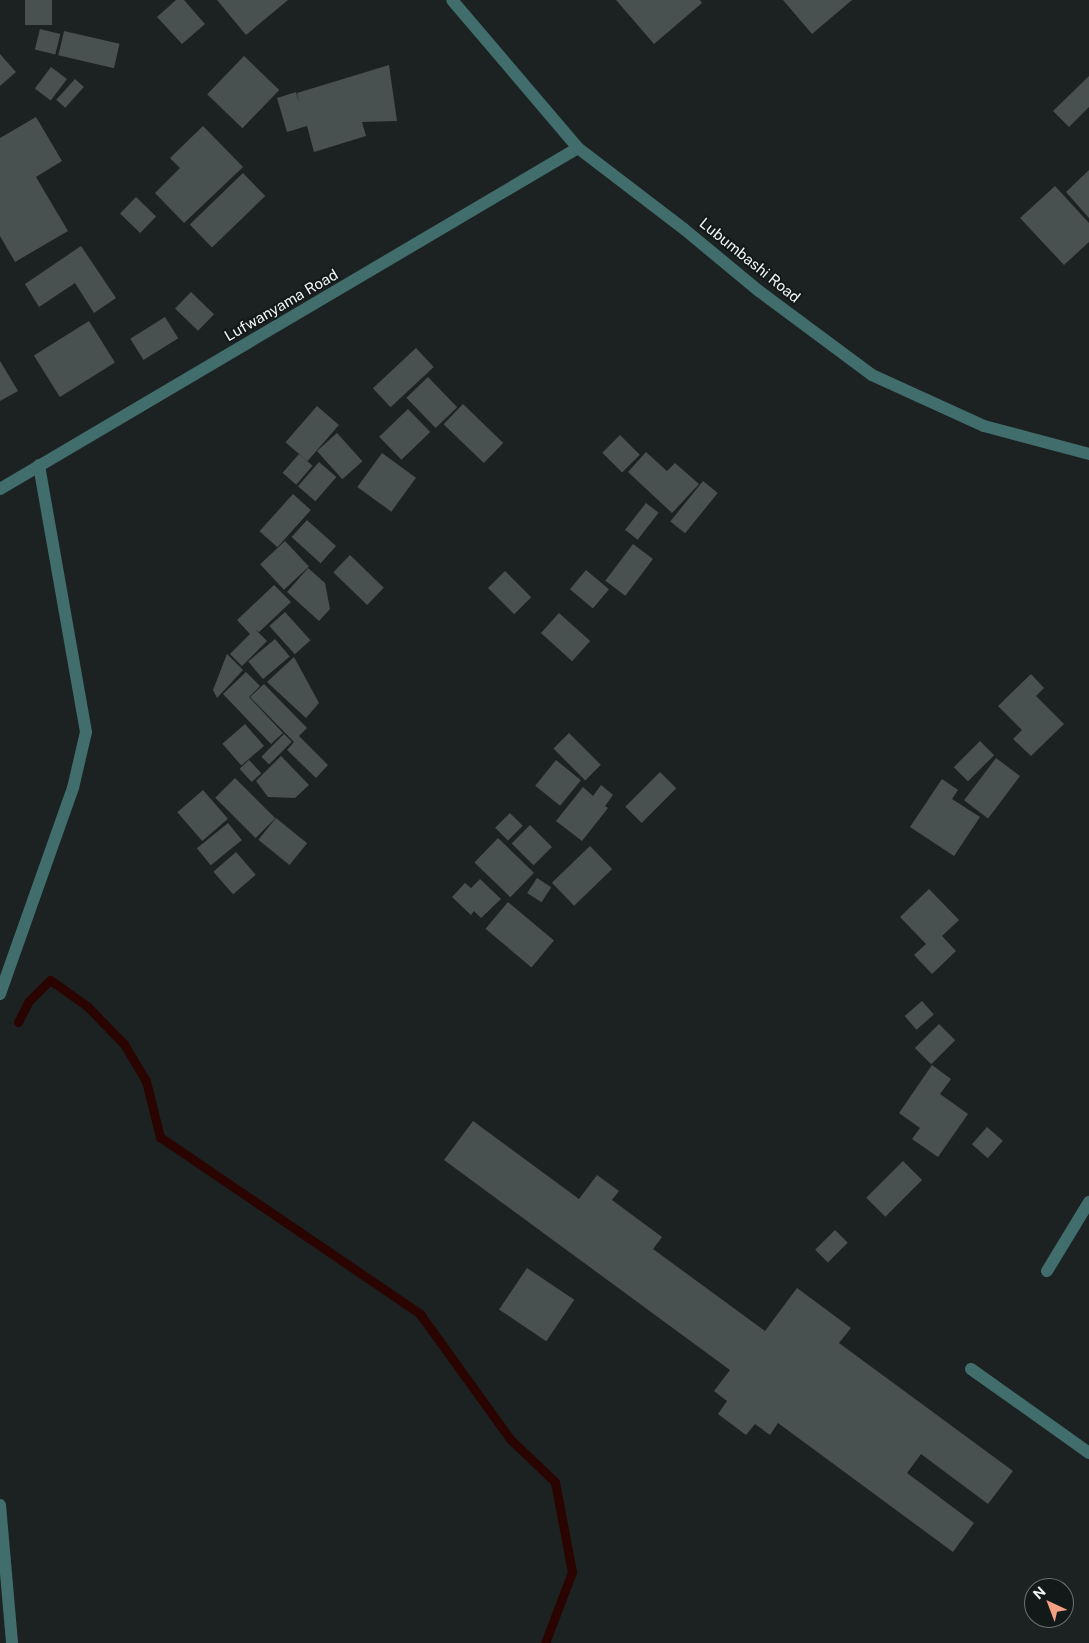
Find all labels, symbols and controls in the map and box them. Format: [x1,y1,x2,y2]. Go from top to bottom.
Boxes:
street label: Lubumbashi Road [696,214,804,306]
street label: Lufwanyama Road [221,265,341,345]
north arrow [1024,1578,1074,1628]
text: N [1030,1583,1049,1602]

